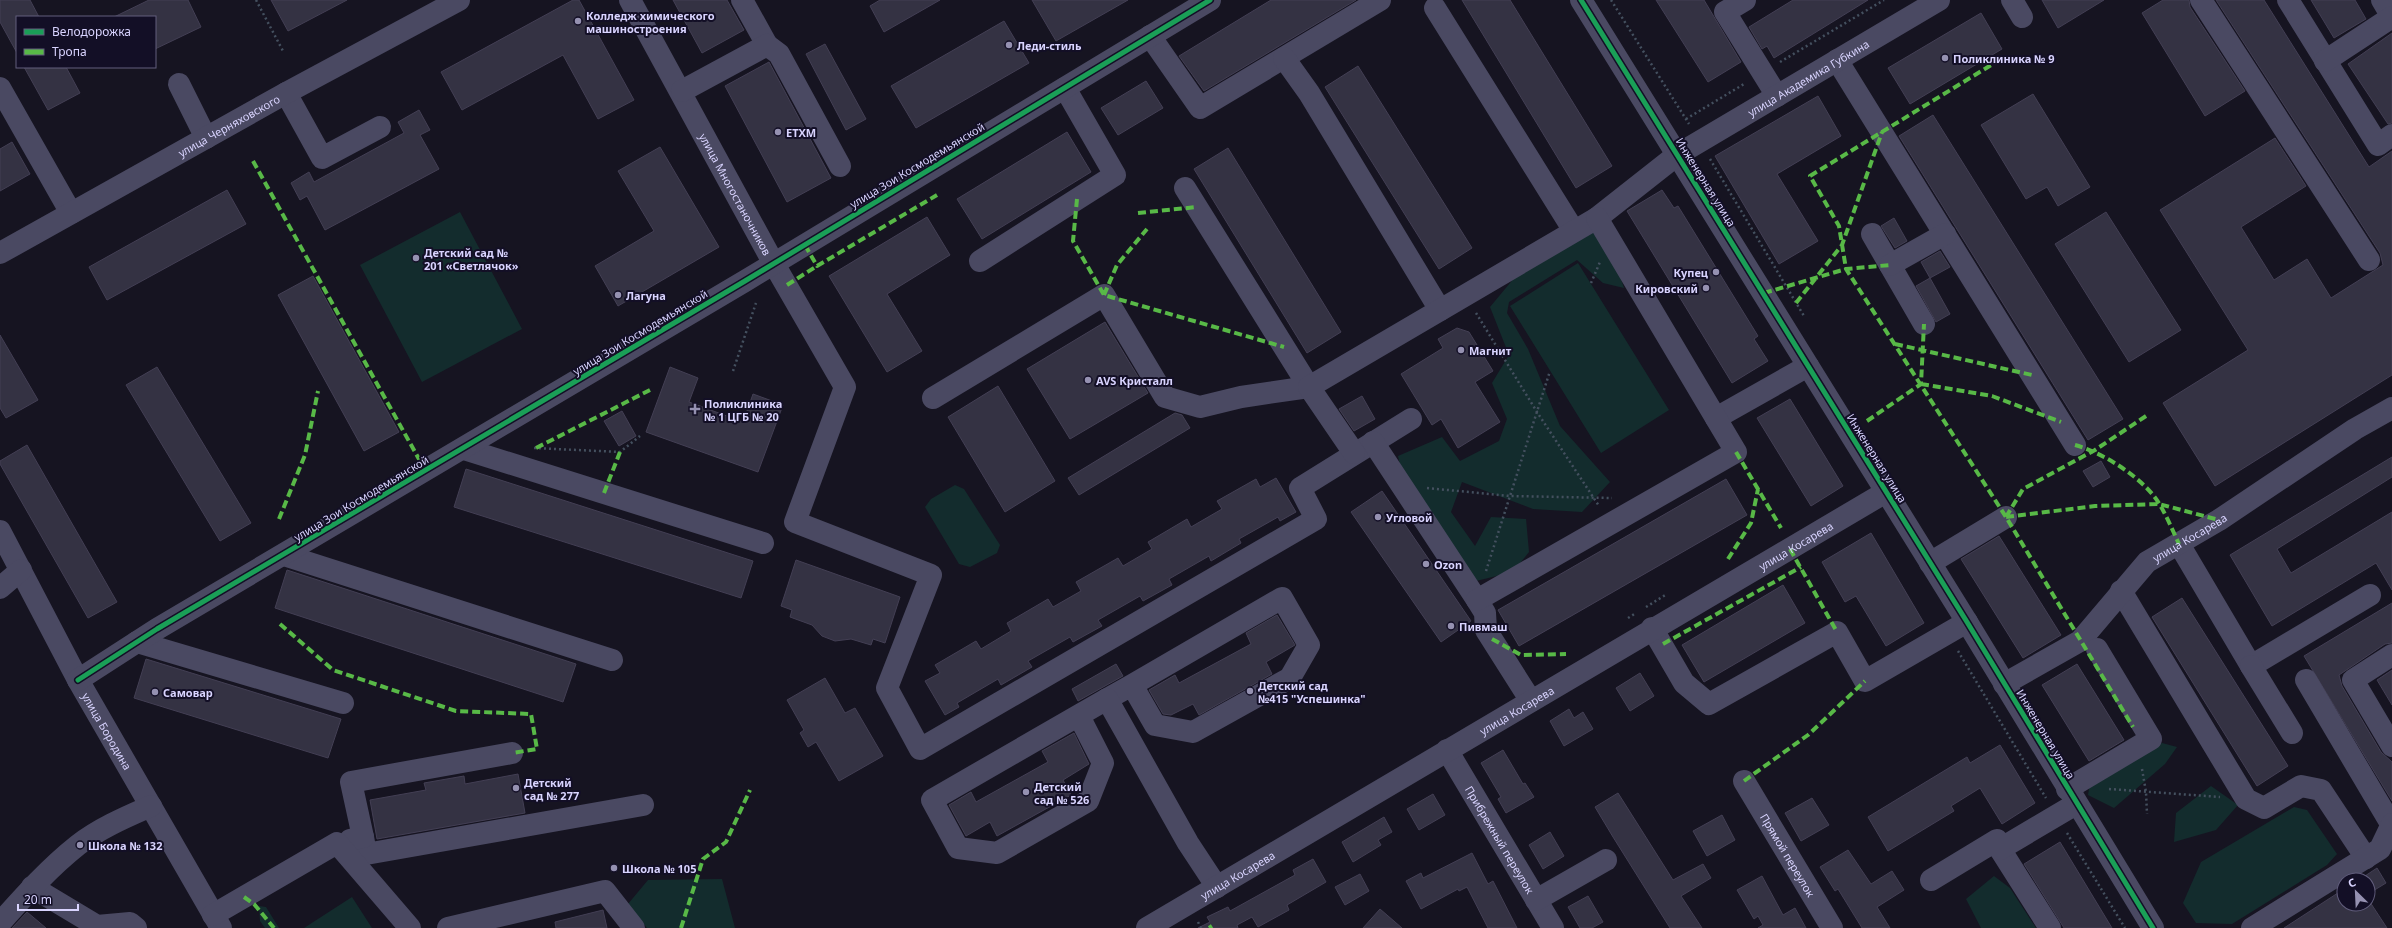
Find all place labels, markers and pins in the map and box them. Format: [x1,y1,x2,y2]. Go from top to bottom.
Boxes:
place label: Колледж химического машиностроения [586,8,715,36]
marker: Колледж химического машиностроения [573,16,583,26]
place label: Леди-стиль [1017,38,1082,53]
marker: Леди-стиль [1004,40,1014,50]
place label: Поликлиника № 9 [1953,51,2055,66]
marker: Поликлиника № 9 [1940,53,1950,63]
place label: ЕТХМ [786,125,816,140]
marker: ЕТХМ [773,127,783,137]
place label: Детский сад № 201 «Светлячок» [424,245,519,273]
marker: Детский сад № 201 «Светлячок» [411,253,421,263]
place label: Купец [1673,265,1709,280]
marker: Купец [1711,267,1721,277]
place label: Кировский [1635,281,1698,296]
marker: Кировский [1701,283,1711,293]
place label: Лагуна [626,288,666,303]
marker: Лагуна [613,290,623,300]
place label: Магнит [1469,343,1512,358]
marker: Магнит [1456,345,1466,355]
place label: AVS Кристалл [1096,373,1173,388]
marker: AVS Кристалл [1083,375,1093,385]
place label: Поликлиника № 1 ЦГБ № 20 [704,396,782,424]
marker: Поликлиника № 1 ЦГБ № 20 [689,403,701,415]
place label: Угловой [1386,510,1432,525]
marker: Угловой [1373,512,1383,522]
place label: Ozon [1434,557,1462,572]
marker: Ozon [1421,559,1431,569]
place label: Пивмаш [1459,619,1508,634]
marker: Пивмаш [1446,621,1456,631]
place label: Детский сад №415 "Успешинка" [1258,678,1366,706]
place label: Самовар [163,685,213,700]
marker: Детский сад №415 "Успешинка" [1245,686,1255,696]
marker: Самовар [150,687,160,697]
place label: Детcкий сад № 277 [524,775,579,803]
place label: Детcкий сад № 526 [1034,779,1089,807]
marker: Детcкий сад № 277 [511,783,521,793]
marker: Детcкий сад № 526 [1021,787,1031,797]
place label: Школа № 132 [88,838,162,853]
marker: Школа № 132 [75,840,85,850]
place label: Школа № 105 [622,861,696,876]
marker: Школа № 105 [609,863,619,873]

